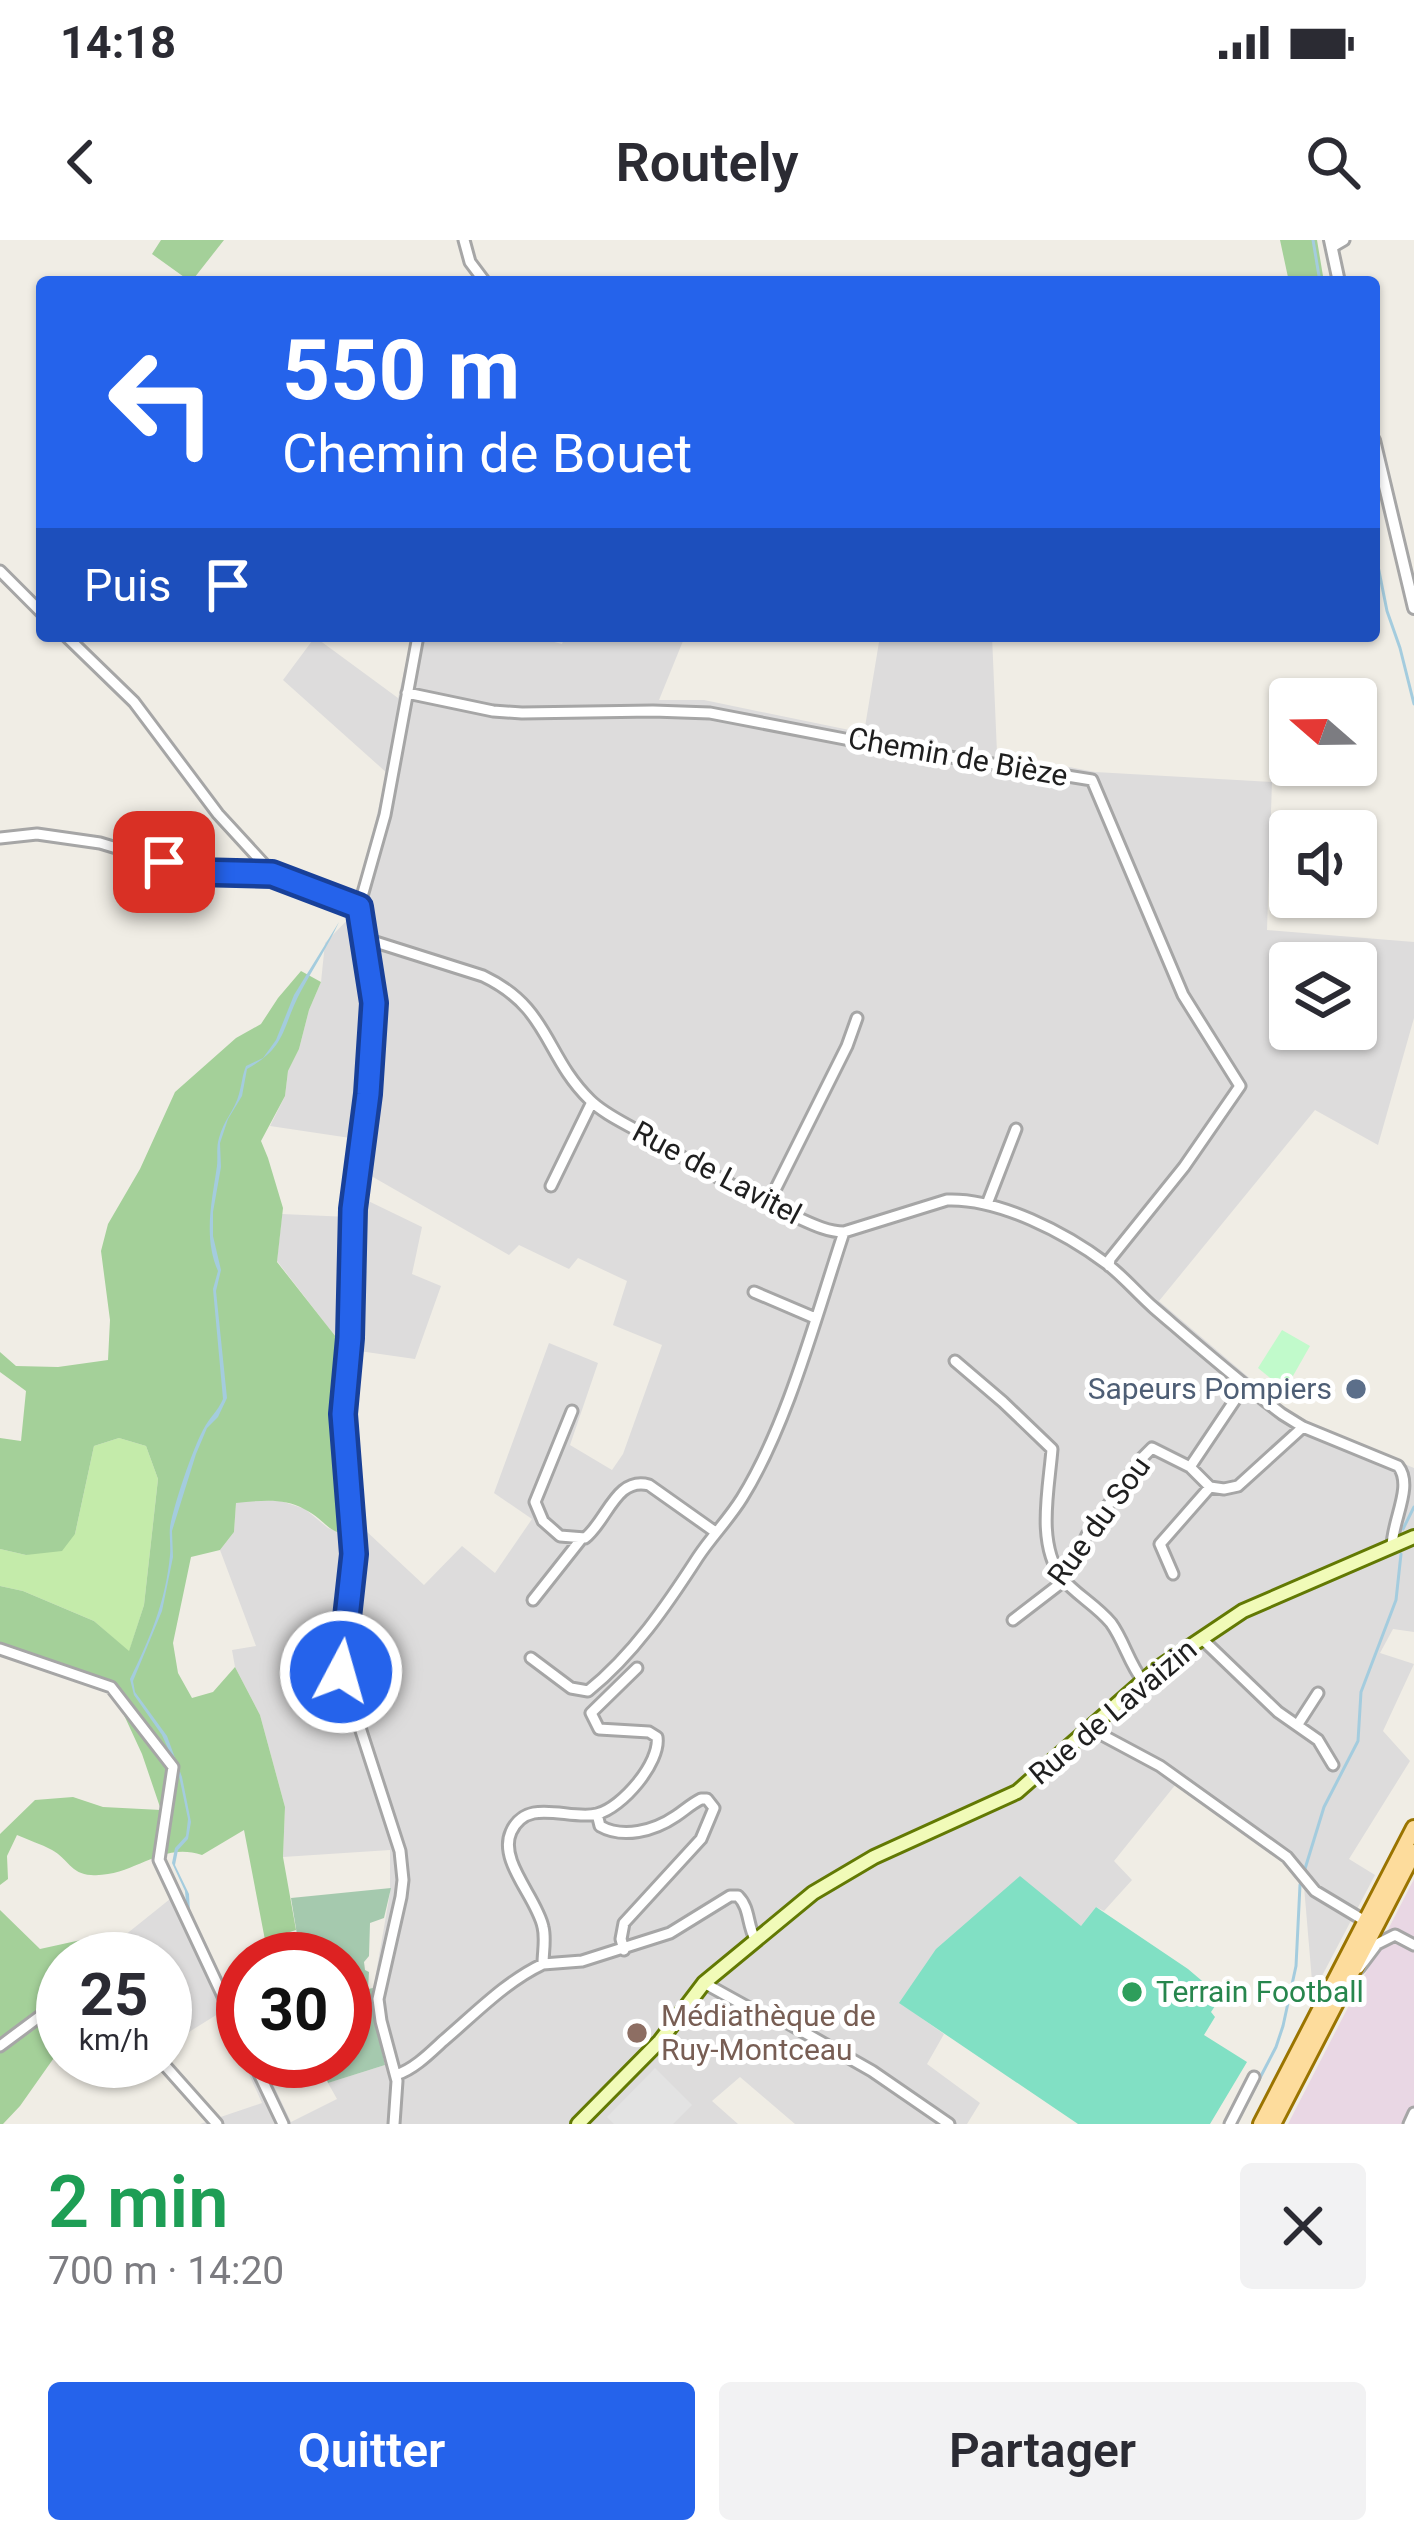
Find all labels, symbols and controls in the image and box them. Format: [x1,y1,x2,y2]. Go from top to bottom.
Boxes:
text: 14:18 [60,16,176,69]
icon: back [48,129,114,195]
icon: search [1300,129,1366,195]
text: Routely [615,131,799,194]
text: 550 m [282,321,520,420]
icon: left [84,324,240,480]
text: Chemin de Bouet [282,422,692,485]
icon: arrive [195,552,261,618]
text: Puis [84,559,171,612]
north arrow [1269,678,1377,786]
map controls [1269,678,1377,1050]
street label: Chemin de Bièze [846,720,1071,793]
button: sound [1269,810,1377,918]
pin [113,811,215,913]
icon: arrive [131,829,197,895]
button: layers [1269,942,1377,1050]
street label: Rue de Lavitel [627,1114,807,1232]
place label: Sapeurs Pompiers [1088,1371,1332,1406]
marker: Sapeurs Pompiers [1343,1376,1369,1402]
street label: Rue du Sou [1040,1449,1157,1592]
position arrow [278,1609,404,1735]
street label: Rue de Lavaizin [1022,1631,1203,1792]
speed limit sign: 30 [216,1932,372,2088]
text: 25 [80,1959,148,2030]
place label: Terrain Football [1156,1974,1364,2009]
marker: Terrain Football [1119,1979,1145,2005]
place label: Médiathèque de Ruy-Montceau [661,1998,876,2067]
marker: Médiathèque de Ruy-Montceau [624,2020,650,2046]
text: km/h [79,2022,149,2057]
text: 2 min [48,2160,229,2245]
button: close [1240,2163,1366,2289]
text: 700 m · 14:20 [48,2248,284,2294]
button: Quitter [48,2382,695,2520]
button: Partager [719,2382,1366,2520]

